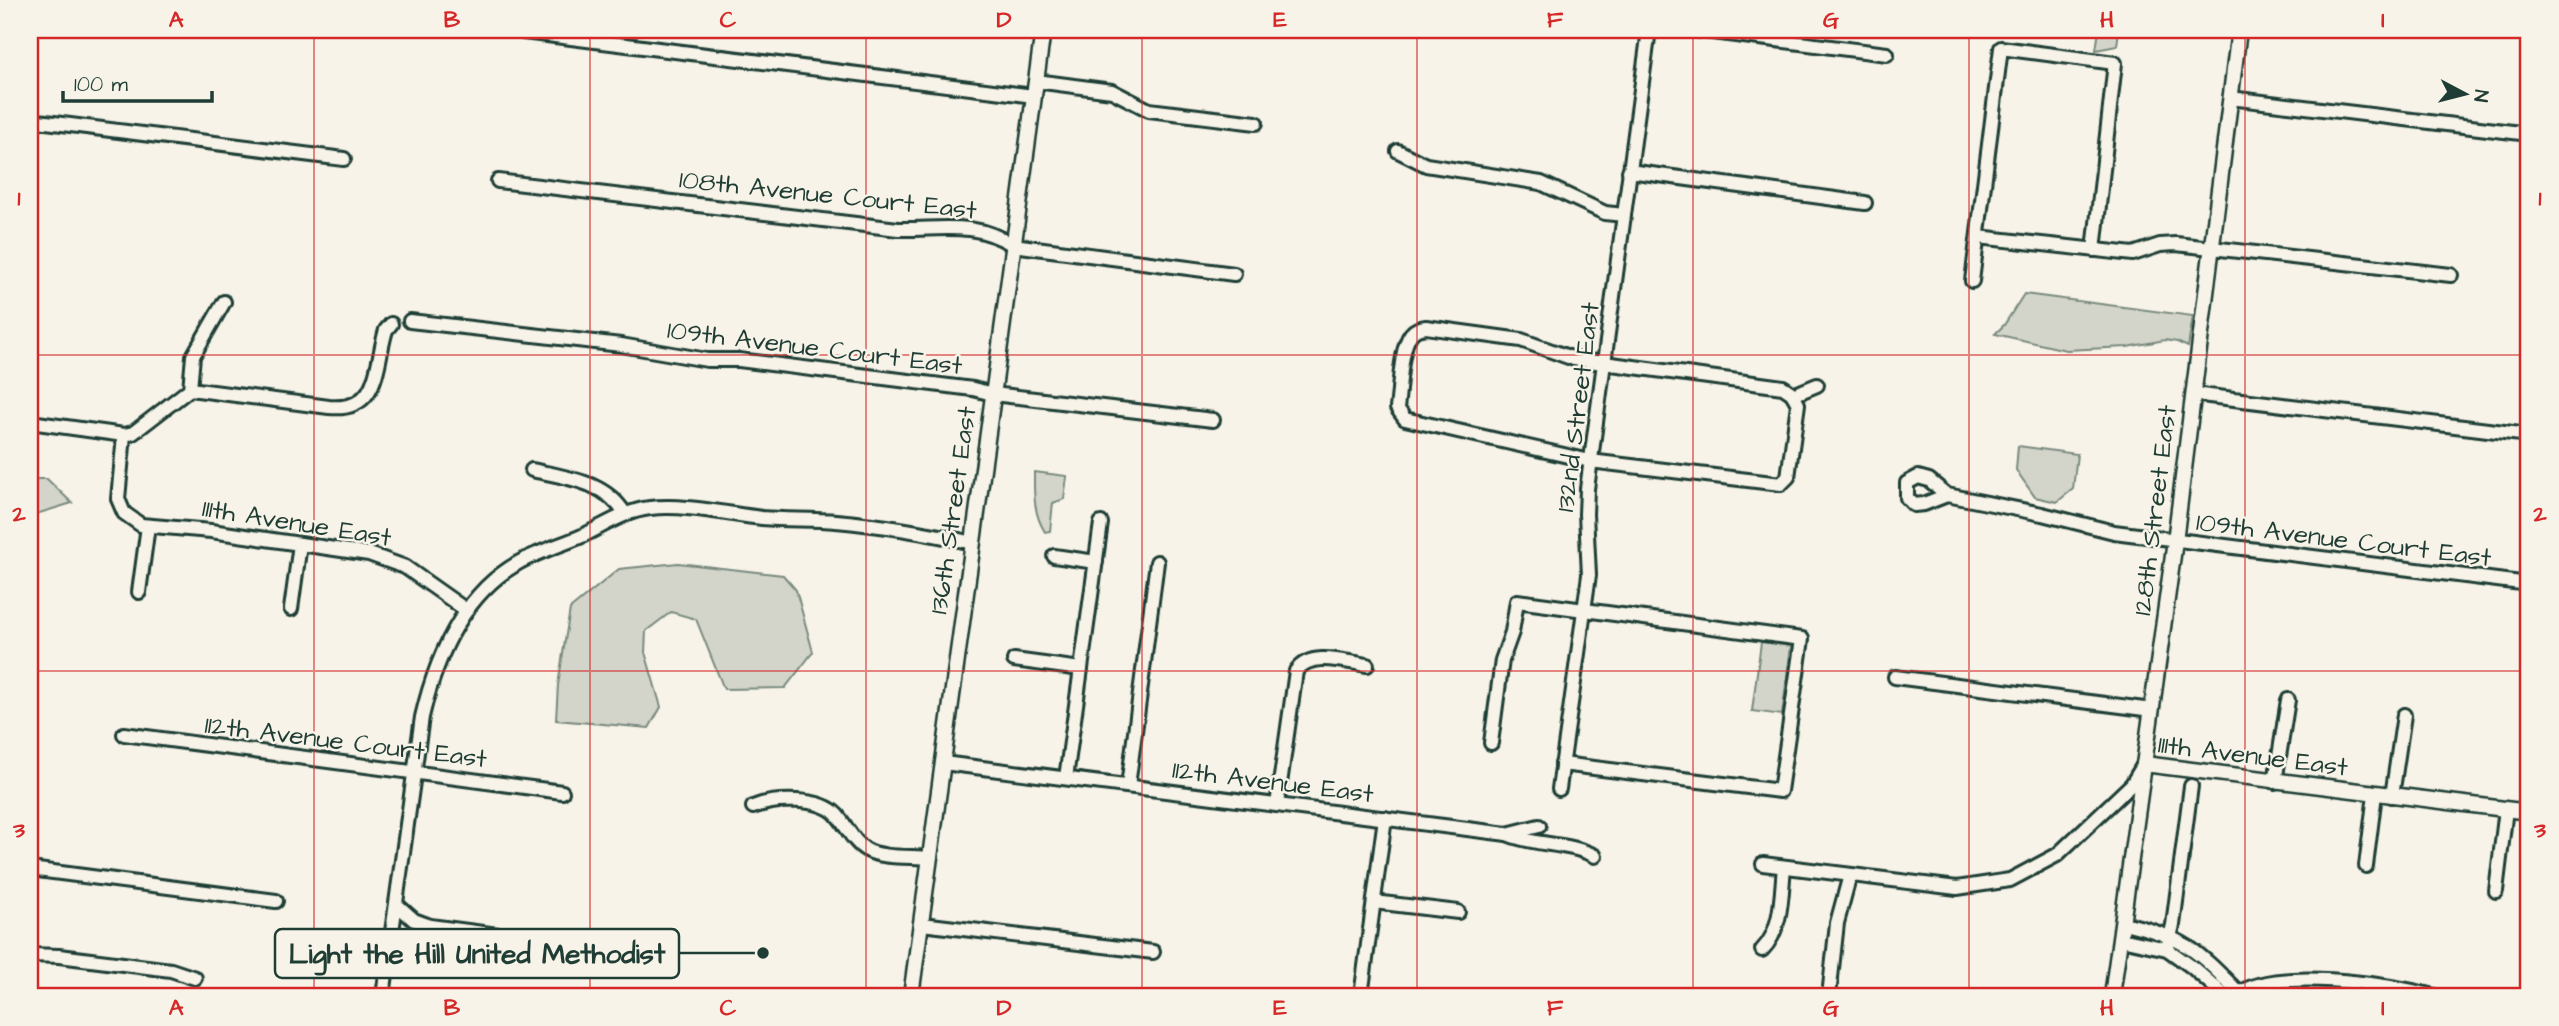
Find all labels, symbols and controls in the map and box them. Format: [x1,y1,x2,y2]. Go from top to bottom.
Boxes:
text: A [169,4,184,36]
text: B [444,4,461,36]
text: C [720,4,737,36]
text: D [997,4,1012,36]
text: E [1273,4,1287,36]
text: F [1547,4,1564,36]
text: G [1823,4,1839,36]
text: H [2100,4,2114,36]
text: I [2381,4,2385,36]
scale bar [63,60,212,104]
north arrow [2430,60,2500,130]
text: 100 m [74,70,129,99]
text: N [2466,88,2495,104]
street label: 108th Avenue Court East [677,161,979,229]
text: 1 [18,182,21,214]
text: 1 [2539,182,2542,214]
street label: 132nd Street East [1547,300,1609,514]
street label: 109th Avenue Court East [665,312,965,384]
street label: 128th Street East [2124,402,2186,617]
street label: 136th Street East [921,403,985,616]
street label: 111th Avenue East [200,490,394,556]
text: 2 [11,498,26,530]
text: 2 [2532,498,2547,530]
street label: 109th Avenue Court East [2194,504,2494,576]
street label: 112th Avenue Court East [203,707,489,777]
street label: 111th Avenue East [2156,726,2350,786]
street label: 112th Avenue East [1170,752,1376,812]
text: 3 [12,814,25,846]
text: 3 [2533,814,2546,846]
callout: Light the Hill United Methodist [275,929,679,978]
text: Light the Hill United Methodist [289,935,666,976]
text: A [169,992,184,1024]
text: B [444,992,461,1024]
text: C [720,992,737,1024]
text: D [997,992,1012,1024]
text: E [1273,992,1287,1024]
text: F [1547,992,1564,1024]
text: G [1823,992,1839,1024]
text: H [2100,992,2114,1024]
text: I [2381,992,2385,1024]

